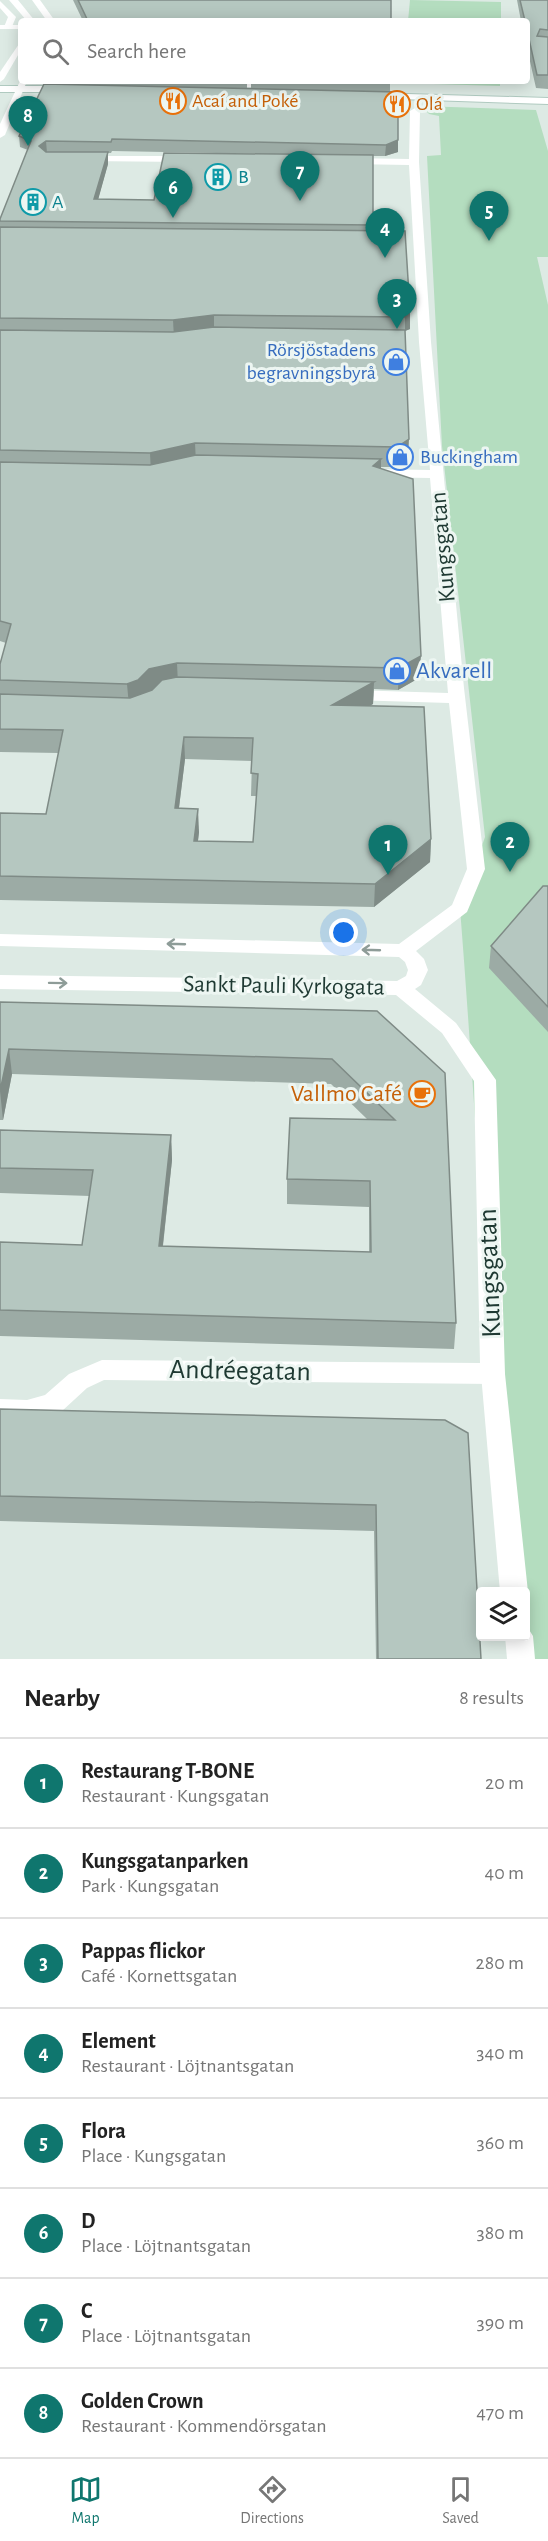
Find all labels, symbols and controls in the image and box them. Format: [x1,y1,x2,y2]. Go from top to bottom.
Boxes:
search box [18,18,530,84]
icon: search [39,35,72,68]
text: Search here [87,40,186,62]
restaurant icon: Acaí and Poké [158,86,188,116]
restaurant icon: Olá [382,89,412,119]
place label: Acaí and Poké [192,91,299,111]
place label: Olá [416,94,443,114]
pin: 8 [9,96,48,146]
pin: 7 [280,152,320,201]
building icon: B [203,162,233,192]
place label: B [238,167,249,187]
pin: 6 [154,168,192,218]
building icon: A [18,187,48,217]
place label: A [52,192,64,212]
pin: 5 [470,192,508,241]
pin: 4 [366,208,404,258]
pin: 3 [378,280,416,329]
place label: Rörsjöstadens begravningsbyrå [247,340,376,383]
shop icon: Rörsjöstadens begravningsbyrå [381,347,411,377]
shop icon: Buckingham [385,442,415,472]
place label: Buckingham [420,447,518,467]
street label: Kungsgatan [426,491,460,603]
shop icon: Akvarell [382,656,412,686]
place label: Akvarell [416,659,492,683]
pin: 2 [490,822,530,872]
pin: 1 [368,826,408,875]
your location [329,918,358,947]
one-way arrow [166,939,186,950]
one-way arrow [361,944,381,955]
street label: Sankt Pauli Kyrkogata [183,972,385,1000]
one-way arrow [48,977,68,989]
cafe icon: Vallmo Café [407,1079,437,1109]
place label: Vallmo Café [291,1082,402,1106]
street label: Kungsgatan [474,1208,506,1338]
street label: Andréegatan [169,1356,311,1386]
map controls [476,1587,530,1641]
button: layers [476,1587,530,1641]
text: Nearby [24,1685,100,1711]
text: 8 results [459,1688,524,1708]
text: Restaurang T-BONE [81,1760,254,1782]
text: 1 [40,1773,47,1793]
text: 20 m [485,1773,524,1793]
text: Restaurant · Kungsgatan [81,1786,269,1806]
text: Kungsgatanparken [81,1850,249,1872]
text: 2 [39,1863,48,1883]
text: 40 m [485,1863,524,1883]
text: Park · Kungsgatan [81,1876,219,1896]
text: Pappas flickor [81,1940,205,1962]
text: 3 [39,1953,48,1973]
text: 280 m [476,1953,524,1973]
text: Café · Kornettsgatan [81,1966,237,1986]
text: Element [81,2030,156,2052]
text: 4 [38,2043,49,2063]
text: 340 m [476,2043,524,2063]
text: Restaurant · Löjtnantsgatan [81,2056,294,2076]
text: Flora [81,2120,126,2142]
text: 5 [39,2133,48,2153]
text: 360 m [477,2133,524,2153]
text: Place · Kungsgatan [81,2146,226,2166]
text: D [81,2210,95,2232]
text: 6 [39,2223,48,2243]
text: 380 m [476,2223,524,2243]
text: Place · Löjtnantsgatan [81,2236,251,2256]
text: C [81,2300,92,2322]
text: 7 [39,2313,48,2333]
text: 390 m [477,2313,524,2333]
text: Place · Löjtnantsgatan [81,2326,251,2346]
text: Golden Crown [81,2390,204,2412]
text: 8 [39,2403,48,2423]
text: 470 m [476,2403,524,2423]
text: Restaurant · Kommendörsgatan [81,2416,327,2436]
tab: Map [69,2473,102,2528]
tab: Directions [240,2473,304,2528]
tab: Saved [442,2473,479,2528]

